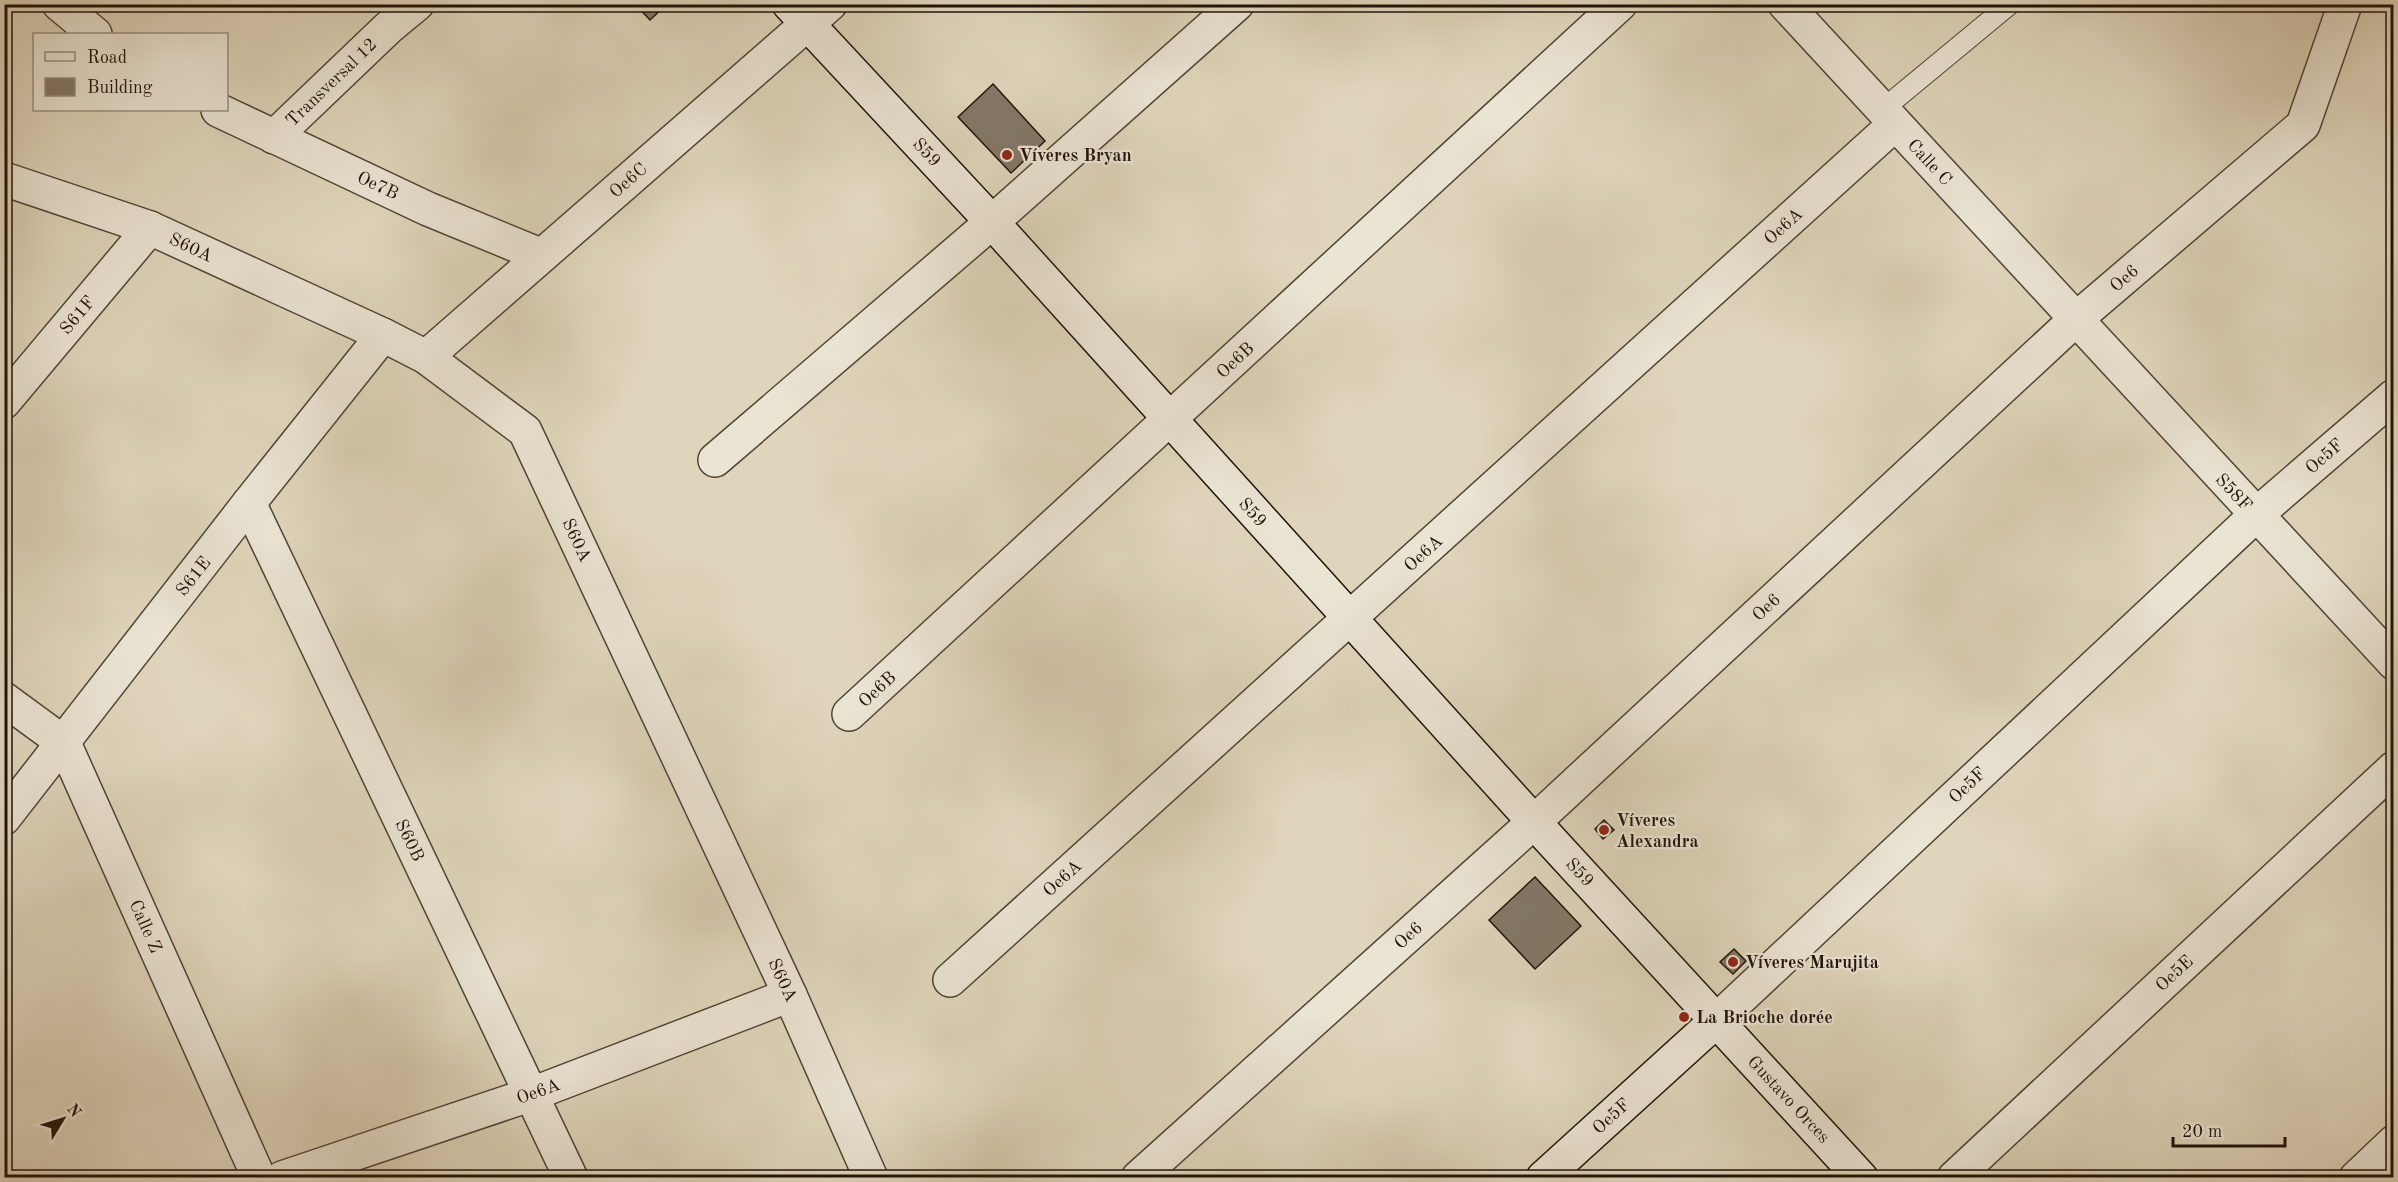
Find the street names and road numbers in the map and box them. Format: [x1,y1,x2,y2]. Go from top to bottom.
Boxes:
street label: Transversal 12 [283,35,381,130]
street label: S59 [909,135,944,171]
street label: Calle C [1904,136,1955,189]
street label: Oe6C [606,160,651,202]
street label: Oe7B [354,169,401,203]
street label: Oe6A [1761,205,1807,249]
street label: S60A [166,230,215,266]
street label: Oe6 [2107,262,2142,296]
street label: S61F [57,293,99,338]
street label: Oe6B [1214,339,1258,382]
street label: Oe5F [2302,436,2347,478]
street label: S58F [2212,470,2255,515]
street label: S59 [1235,495,1270,531]
street label: S60A [558,516,594,565]
street label: Oe6A [1401,532,1447,576]
street label: S61E [173,554,215,600]
street label: Oe6 [1749,590,1784,625]
street label: Oe6B [856,668,900,711]
street label: Oe5F [1946,764,1990,807]
street label: S60B [391,817,427,864]
street label: S59 [1562,855,1597,891]
street label: Oe6A [1040,857,1086,901]
street label: Calle Z [126,897,165,956]
street label: Oe6 [1391,919,1426,953]
street label: Oe5E [2153,952,2197,995]
street label: S60A [764,956,800,1005]
street label: Gustavo Orces [1744,1053,1833,1147]
street label: Oe6A [514,1076,563,1108]
street label: Oe5F [1589,1096,1634,1138]

